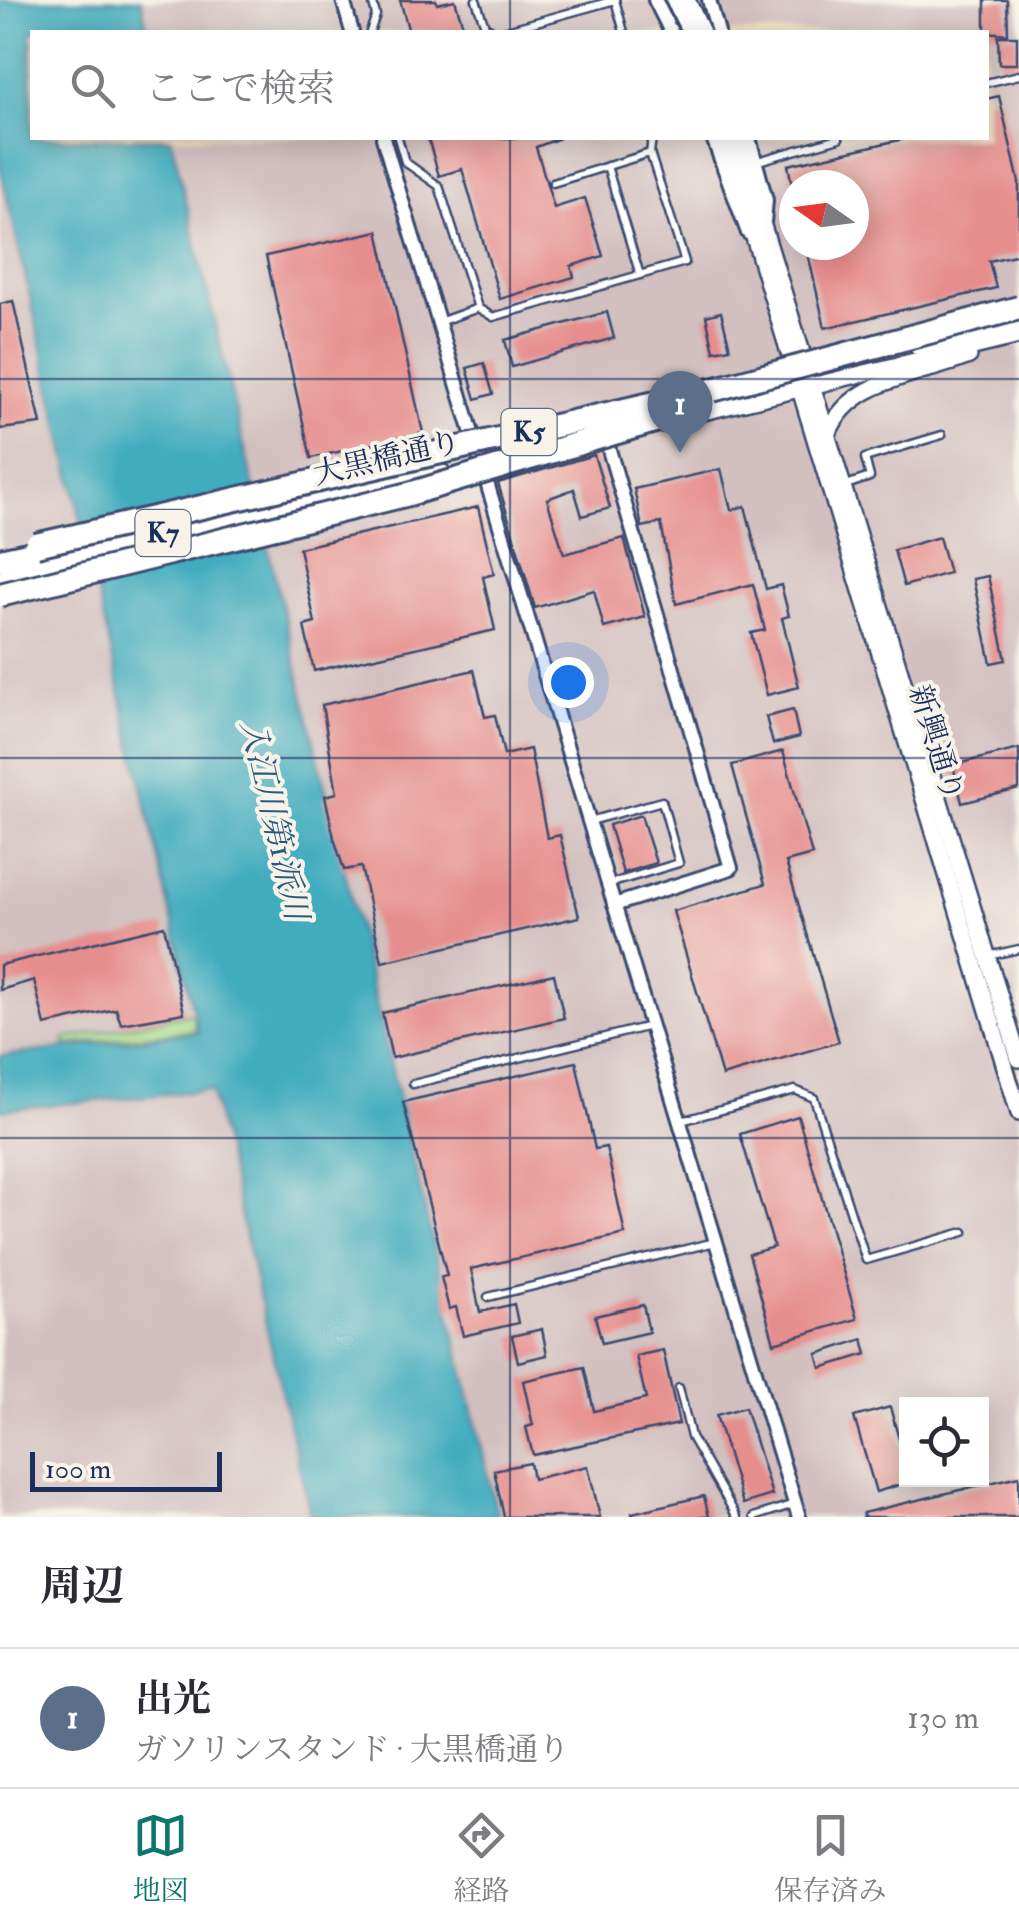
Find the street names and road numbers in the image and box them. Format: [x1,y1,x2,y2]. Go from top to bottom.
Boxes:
road number: K5 [502,409,556,455]
street label: 大黒橋通り [310,423,464,493]
road number: K7 [136,510,190,556]
street label: 新興通り [901,680,971,806]

